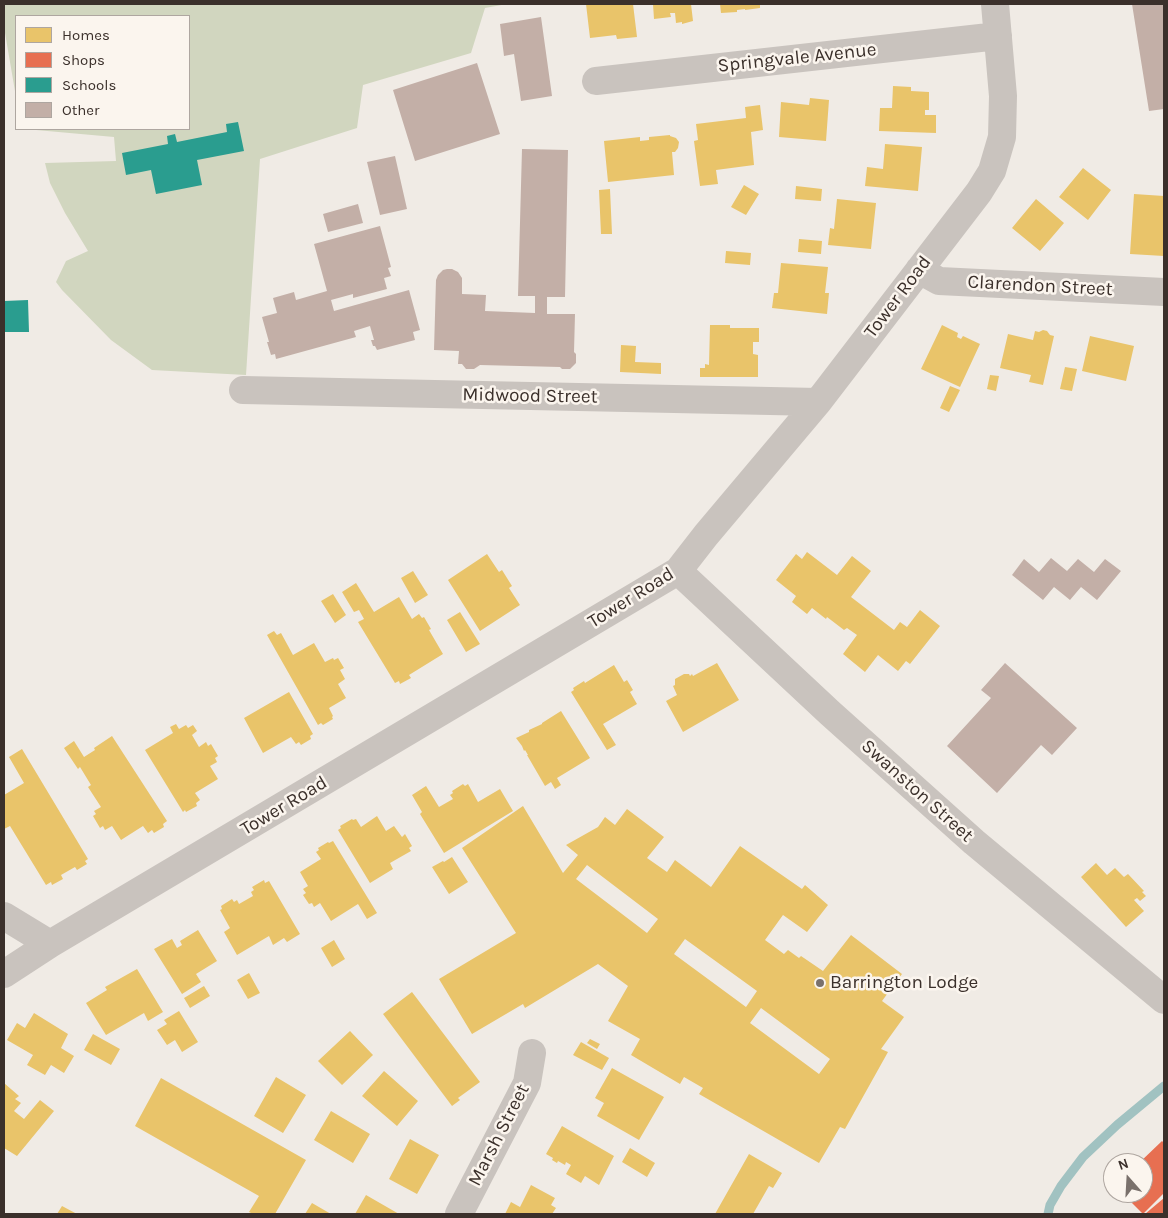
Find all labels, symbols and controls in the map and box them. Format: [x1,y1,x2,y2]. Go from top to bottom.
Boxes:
legend [15,15,190,130]
text: Homes [62,26,110,44]
street label: Springvale Avenue [717,38,877,78]
text: Shops [62,51,105,69]
text: Schools [62,76,116,94]
text: Other [62,101,100,119]
street label: Tower Road [860,251,936,343]
street label: Clarendon Street [967,271,1113,301]
street label: Midwood Street [462,383,598,409]
street label: Tower Road [584,563,678,633]
street label: Swanston Street [856,735,978,847]
street label: Tower Road [237,771,331,841]
place label: Barrington Lodge [830,972,978,994]
marker: Barrington Lodge [814,977,826,989]
street label: Marsh Street [464,1080,534,1190]
north arrow [1103,1153,1153,1203]
text: N [1116,1155,1131,1174]

